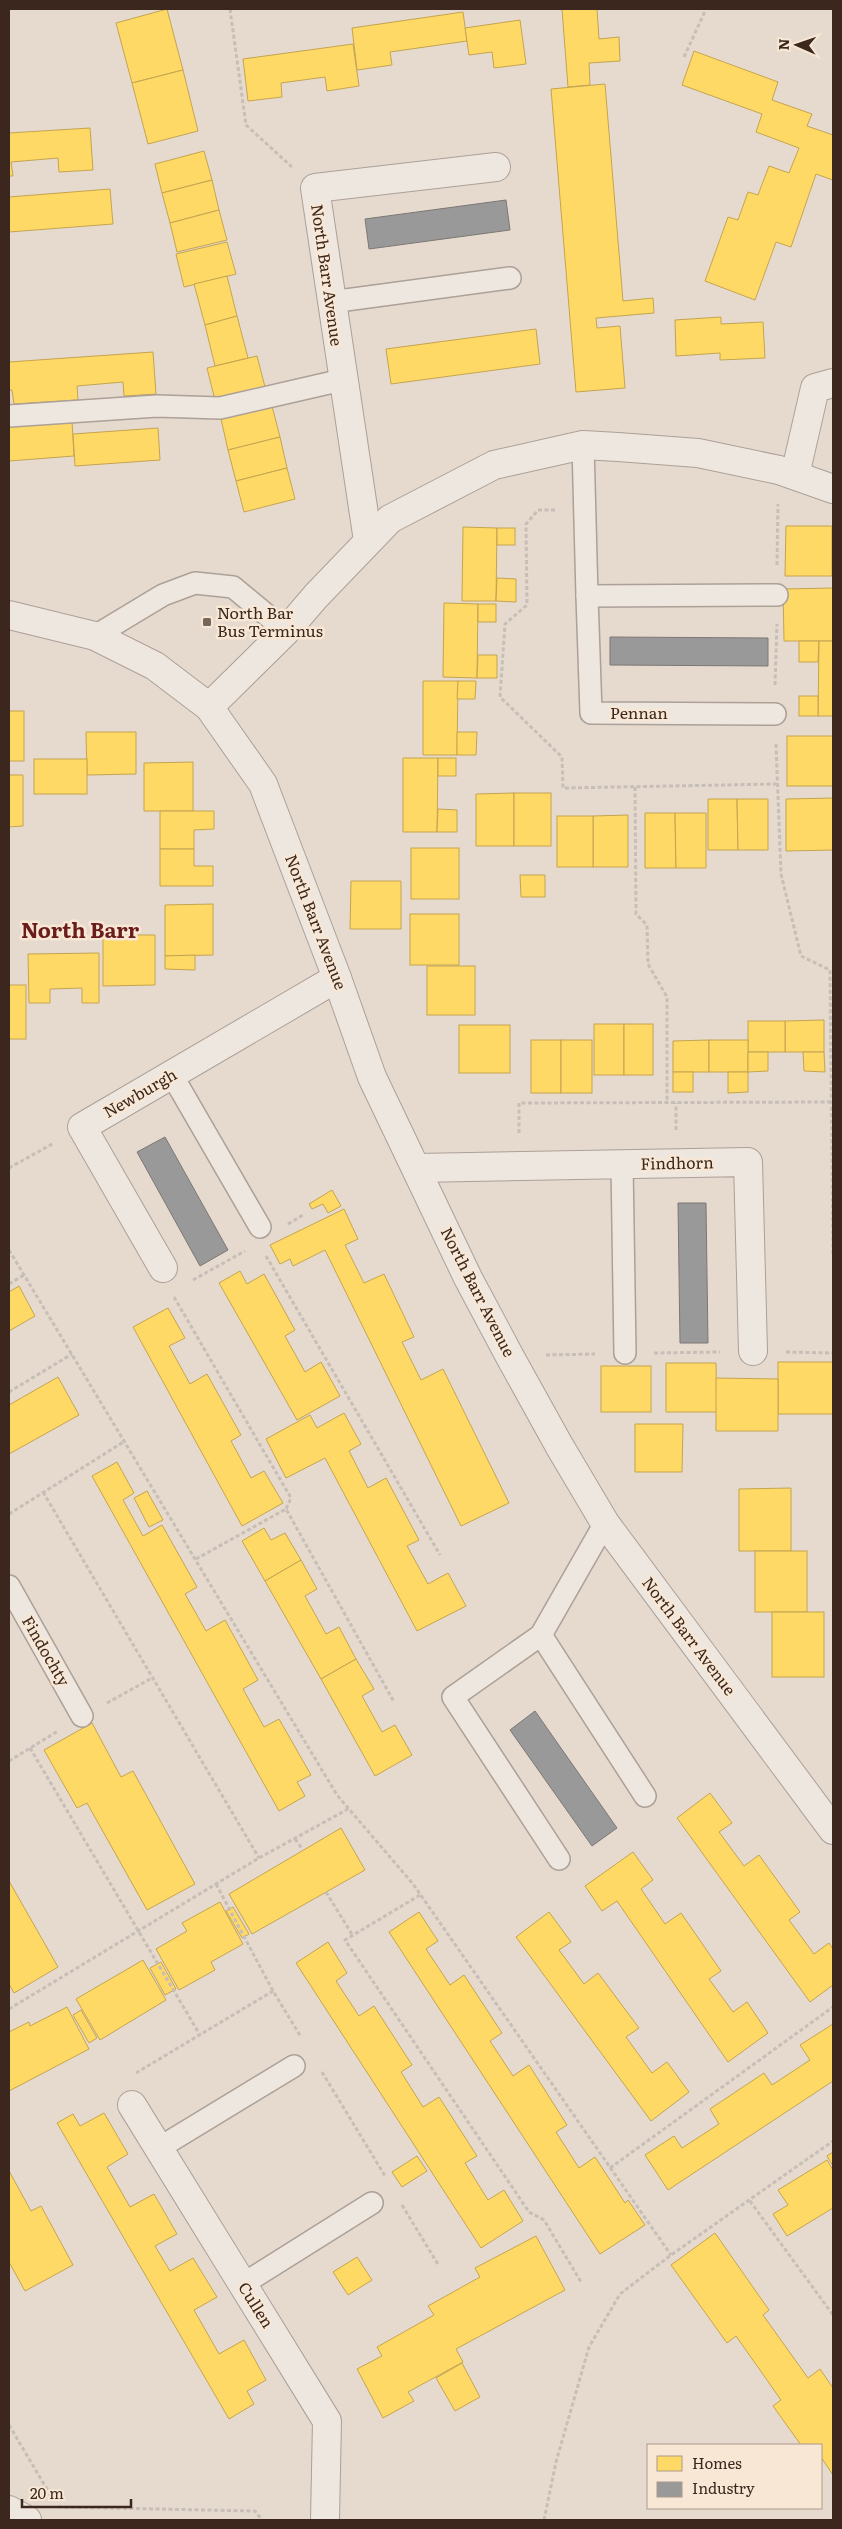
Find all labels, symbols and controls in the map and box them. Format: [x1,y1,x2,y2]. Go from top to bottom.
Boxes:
north arrow [772,20,822,70]
text: N [773,38,793,51]
street label: North Barr Avenue [306,202,350,347]
place label: North Bar Bus Terminus [217,600,323,642]
marker: North Bar Bus Terminus [201,616,213,628]
street label: Pennan [610,700,668,724]
street label: North Barr Avenue [280,851,354,993]
district label: North Barr [21,913,140,944]
street label: Newburgh [98,1061,181,1123]
street label: Findhorn [640,1149,714,1175]
street label: North Barr Avenue [436,1222,522,1361]
street label: North Barr Avenue [637,1571,742,1700]
street label: Findochty [17,1611,77,1691]
street label: Cullen [233,2277,281,2333]
legend [647,2444,822,2509]
text: Homes [692,2451,742,2474]
scale bar [22,2476,131,2508]
text: Industry [692,2476,755,2499]
text: 20 m [30,2481,64,2504]

